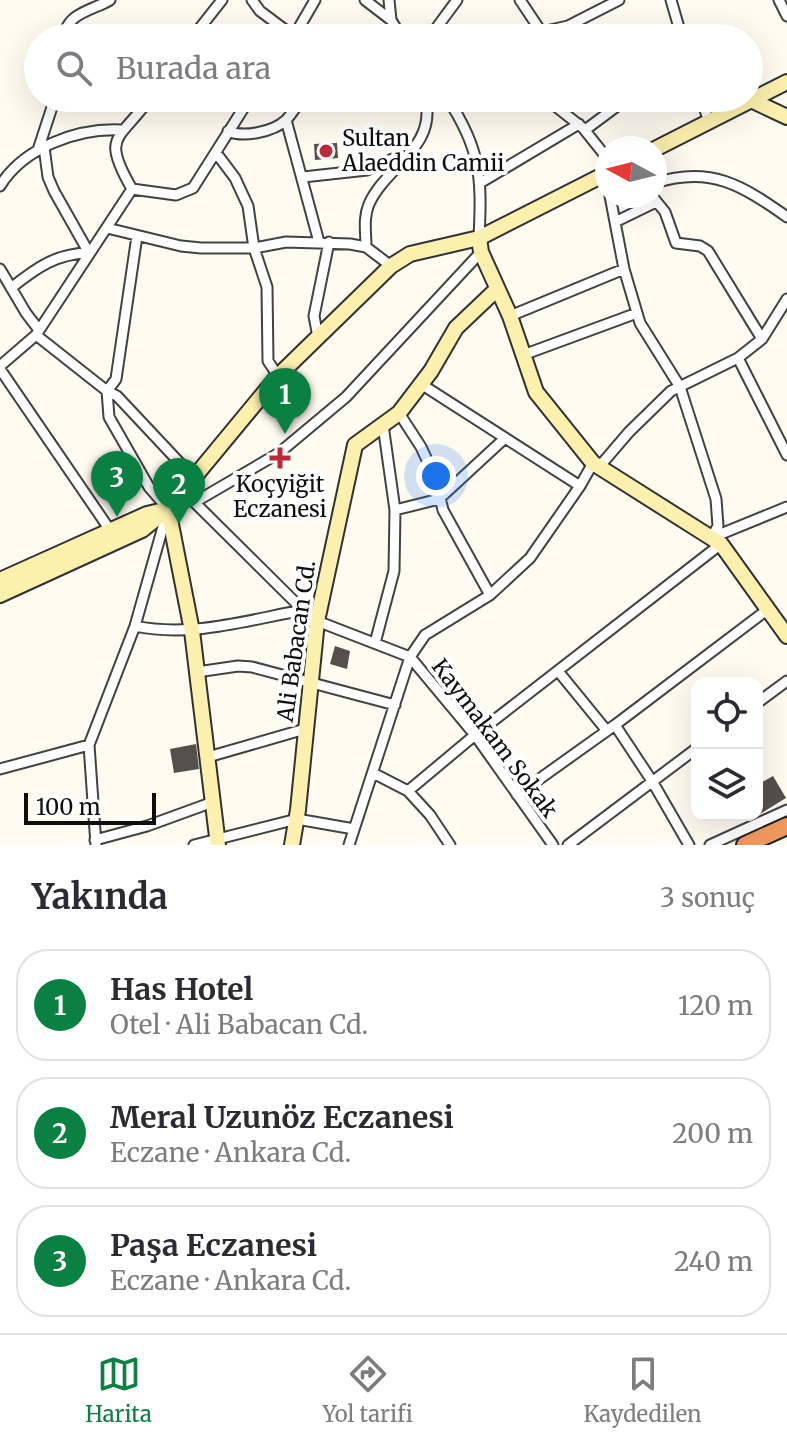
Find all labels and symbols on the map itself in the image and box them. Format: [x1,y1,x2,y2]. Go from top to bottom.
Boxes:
place label: Sultan Alaeddin Camii [341,124,504,177]
north arrow [595,136,667,208]
marker: Sultan Alaeddin Camii [317,142,335,160]
pin: 1 [259,368,311,434]
marker: Koçyiğit Eczanesi [271,449,289,467]
pin: 3 [91,451,143,517]
your location [416,456,456,496]
pin: 2 [153,458,205,524]
place label: Koçyiğit Eczanesi [233,470,327,523]
street label: Ali Babacan Cd. [271,558,321,725]
street label: Kaymakam Sokak [426,653,564,823]
scale bar [24,789,156,825]

